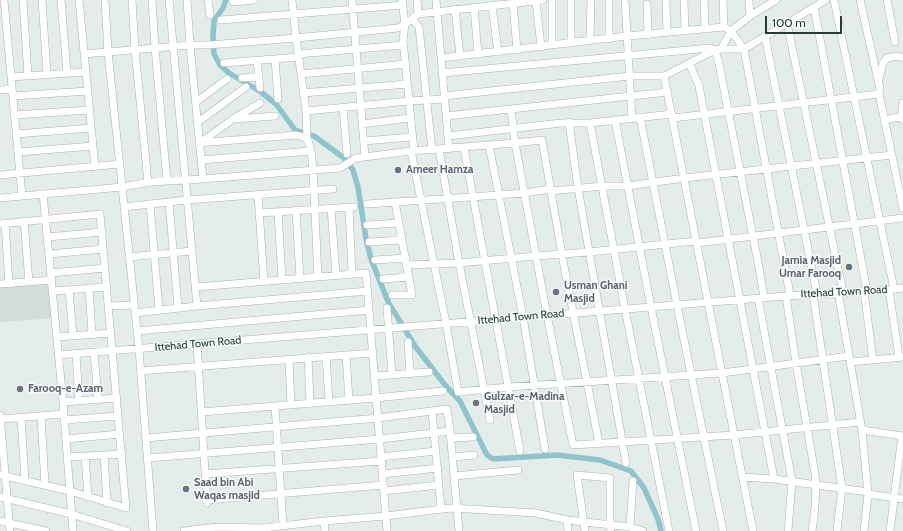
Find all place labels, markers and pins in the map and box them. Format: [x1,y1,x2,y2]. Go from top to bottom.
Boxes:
place label: Ameer Hamza [406,163,473,177]
marker: Ameer Hamza [393,165,403,175]
place label: Jamia Masjid Umar Farooq [779,254,841,280]
marker: Jamia Masjid Umar Farooq [844,262,854,272]
place label: Usman Ghani Masjid [564,279,627,305]
marker: Usman Ghani Masjid [551,287,561,297]
place label: Farooq-e-Azam [28,382,103,396]
marker: Farooq-e-Azam [15,384,25,394]
place label: Gulzar-e-Madina Masjid [484,390,564,416]
marker: Gulzar-e-Madina Masjid [471,398,481,408]
place label: Saad bin Abi Waqas masjid [194,476,260,502]
marker: Saad bin Abi Waqas masjid [181,484,191,494]

